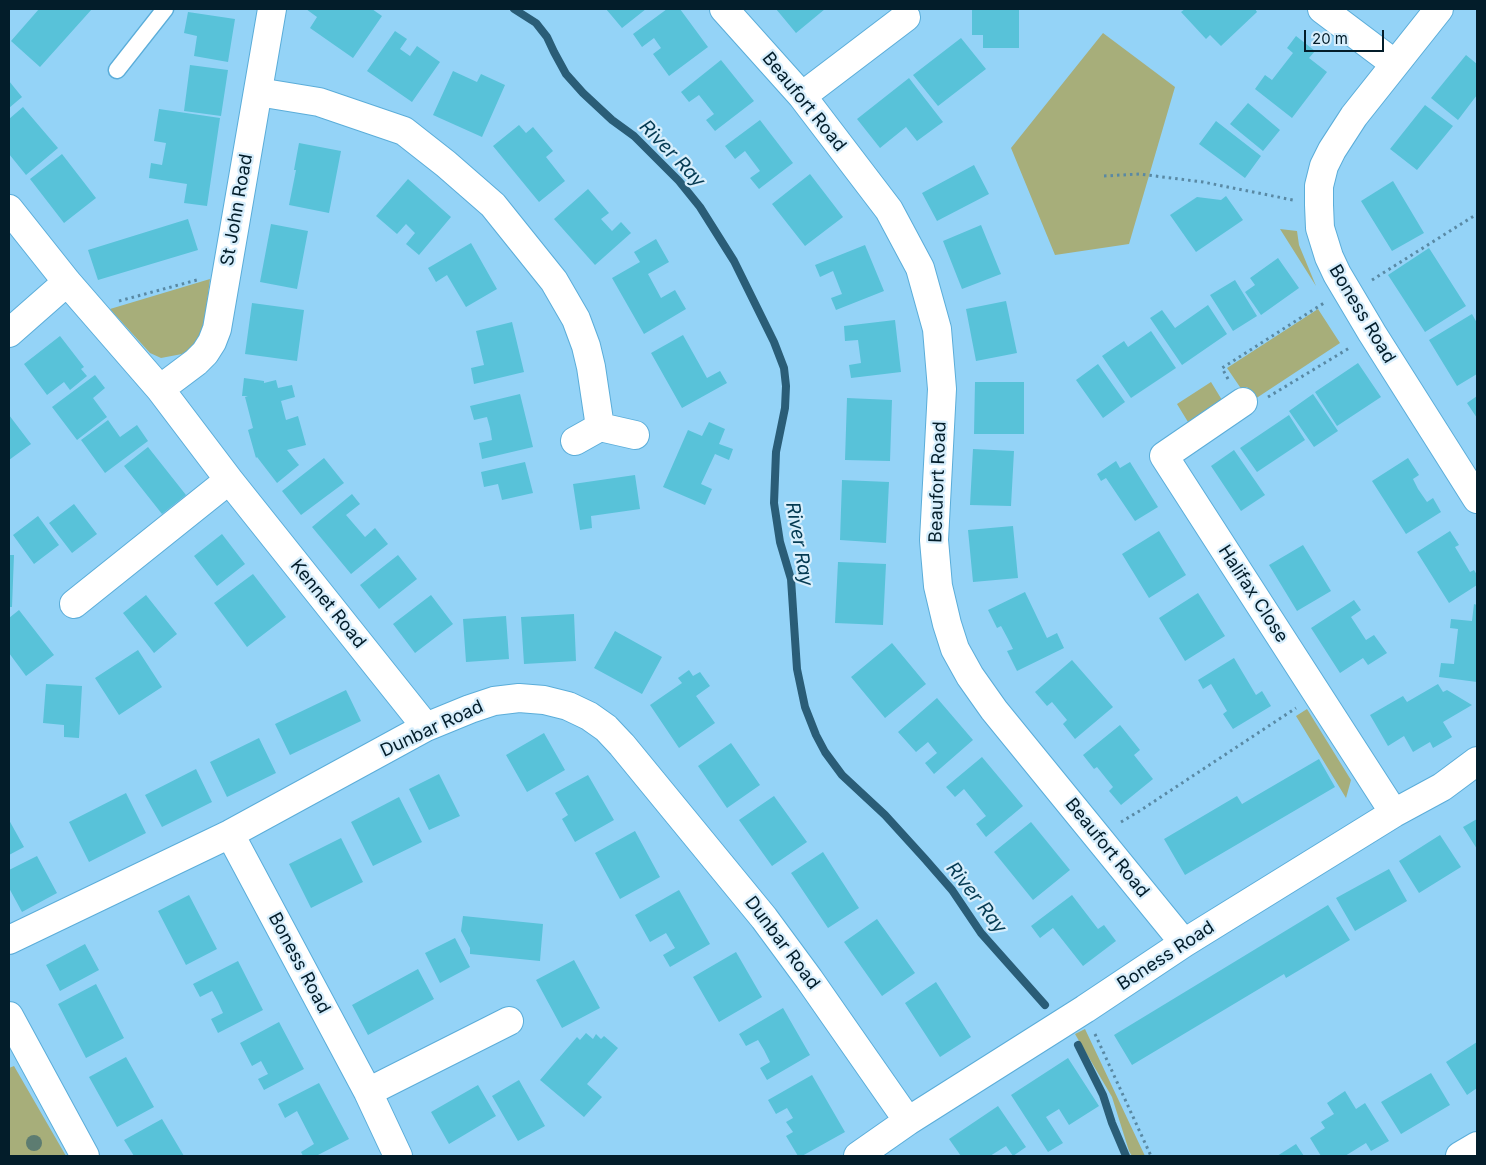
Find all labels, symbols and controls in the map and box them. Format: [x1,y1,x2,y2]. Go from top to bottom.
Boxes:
scale bar [1306,20,1386,52]
text: 20 m [1312,29,1348,48]
street label: Beaufort Road [757,48,851,156]
water label: River Ray [634,116,710,192]
street label: St John Road [217,152,257,268]
street label: Boness Road [1324,261,1400,367]
street label: Beaufort Road [925,421,951,543]
water label: River Ray [780,500,818,588]
street label: Halifax Close [1213,541,1293,647]
street label: Kennet Road [286,555,370,653]
street label: Dunbar Road [377,696,487,762]
street label: Beaufort Road [1060,794,1154,902]
water label: River Ray [941,858,1011,938]
street label: Dunbar Road [740,892,824,994]
street label: Boness Road [263,909,335,1017]
street label: Boness Road [1113,917,1219,995]

